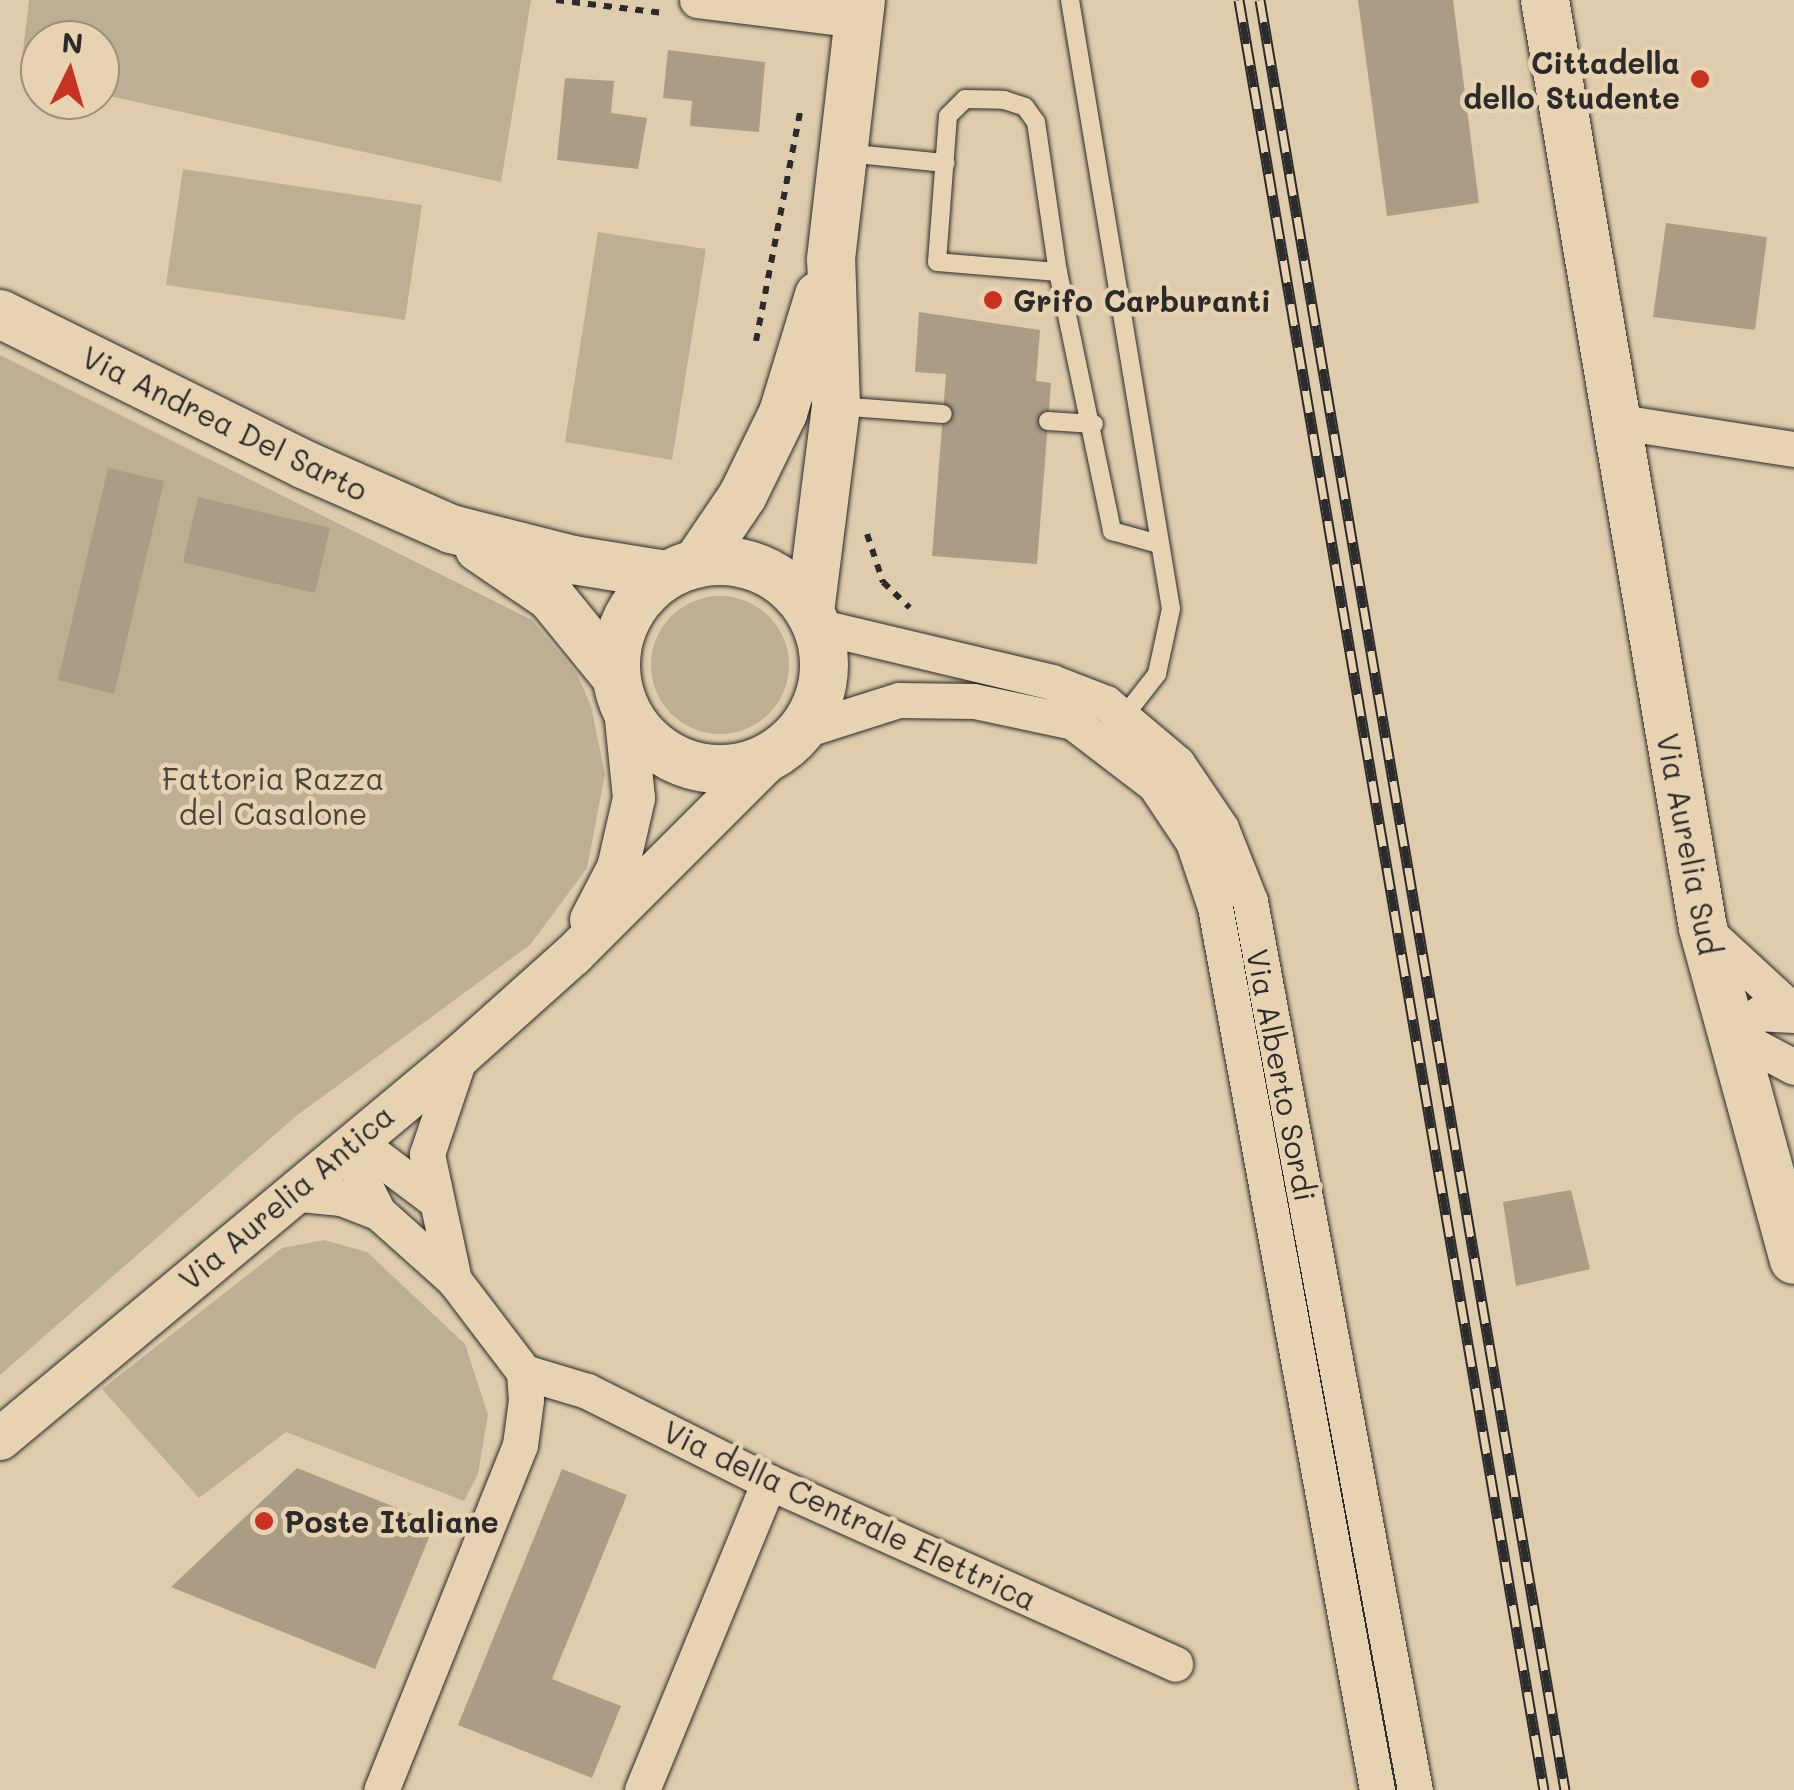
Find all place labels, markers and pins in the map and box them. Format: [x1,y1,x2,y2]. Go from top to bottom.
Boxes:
place label: Cittadella dello Studente [1463,44,1680,114]
marker: Cittadella dello Studente [1689,68,1711,90]
place label: Grifo Carburanti [1013,282,1271,318]
marker: Grifo Carburanti [982,289,1004,311]
place label: Poste Italiane [284,1503,499,1539]
marker: Poste Italiane [253,1510,275,1532]

